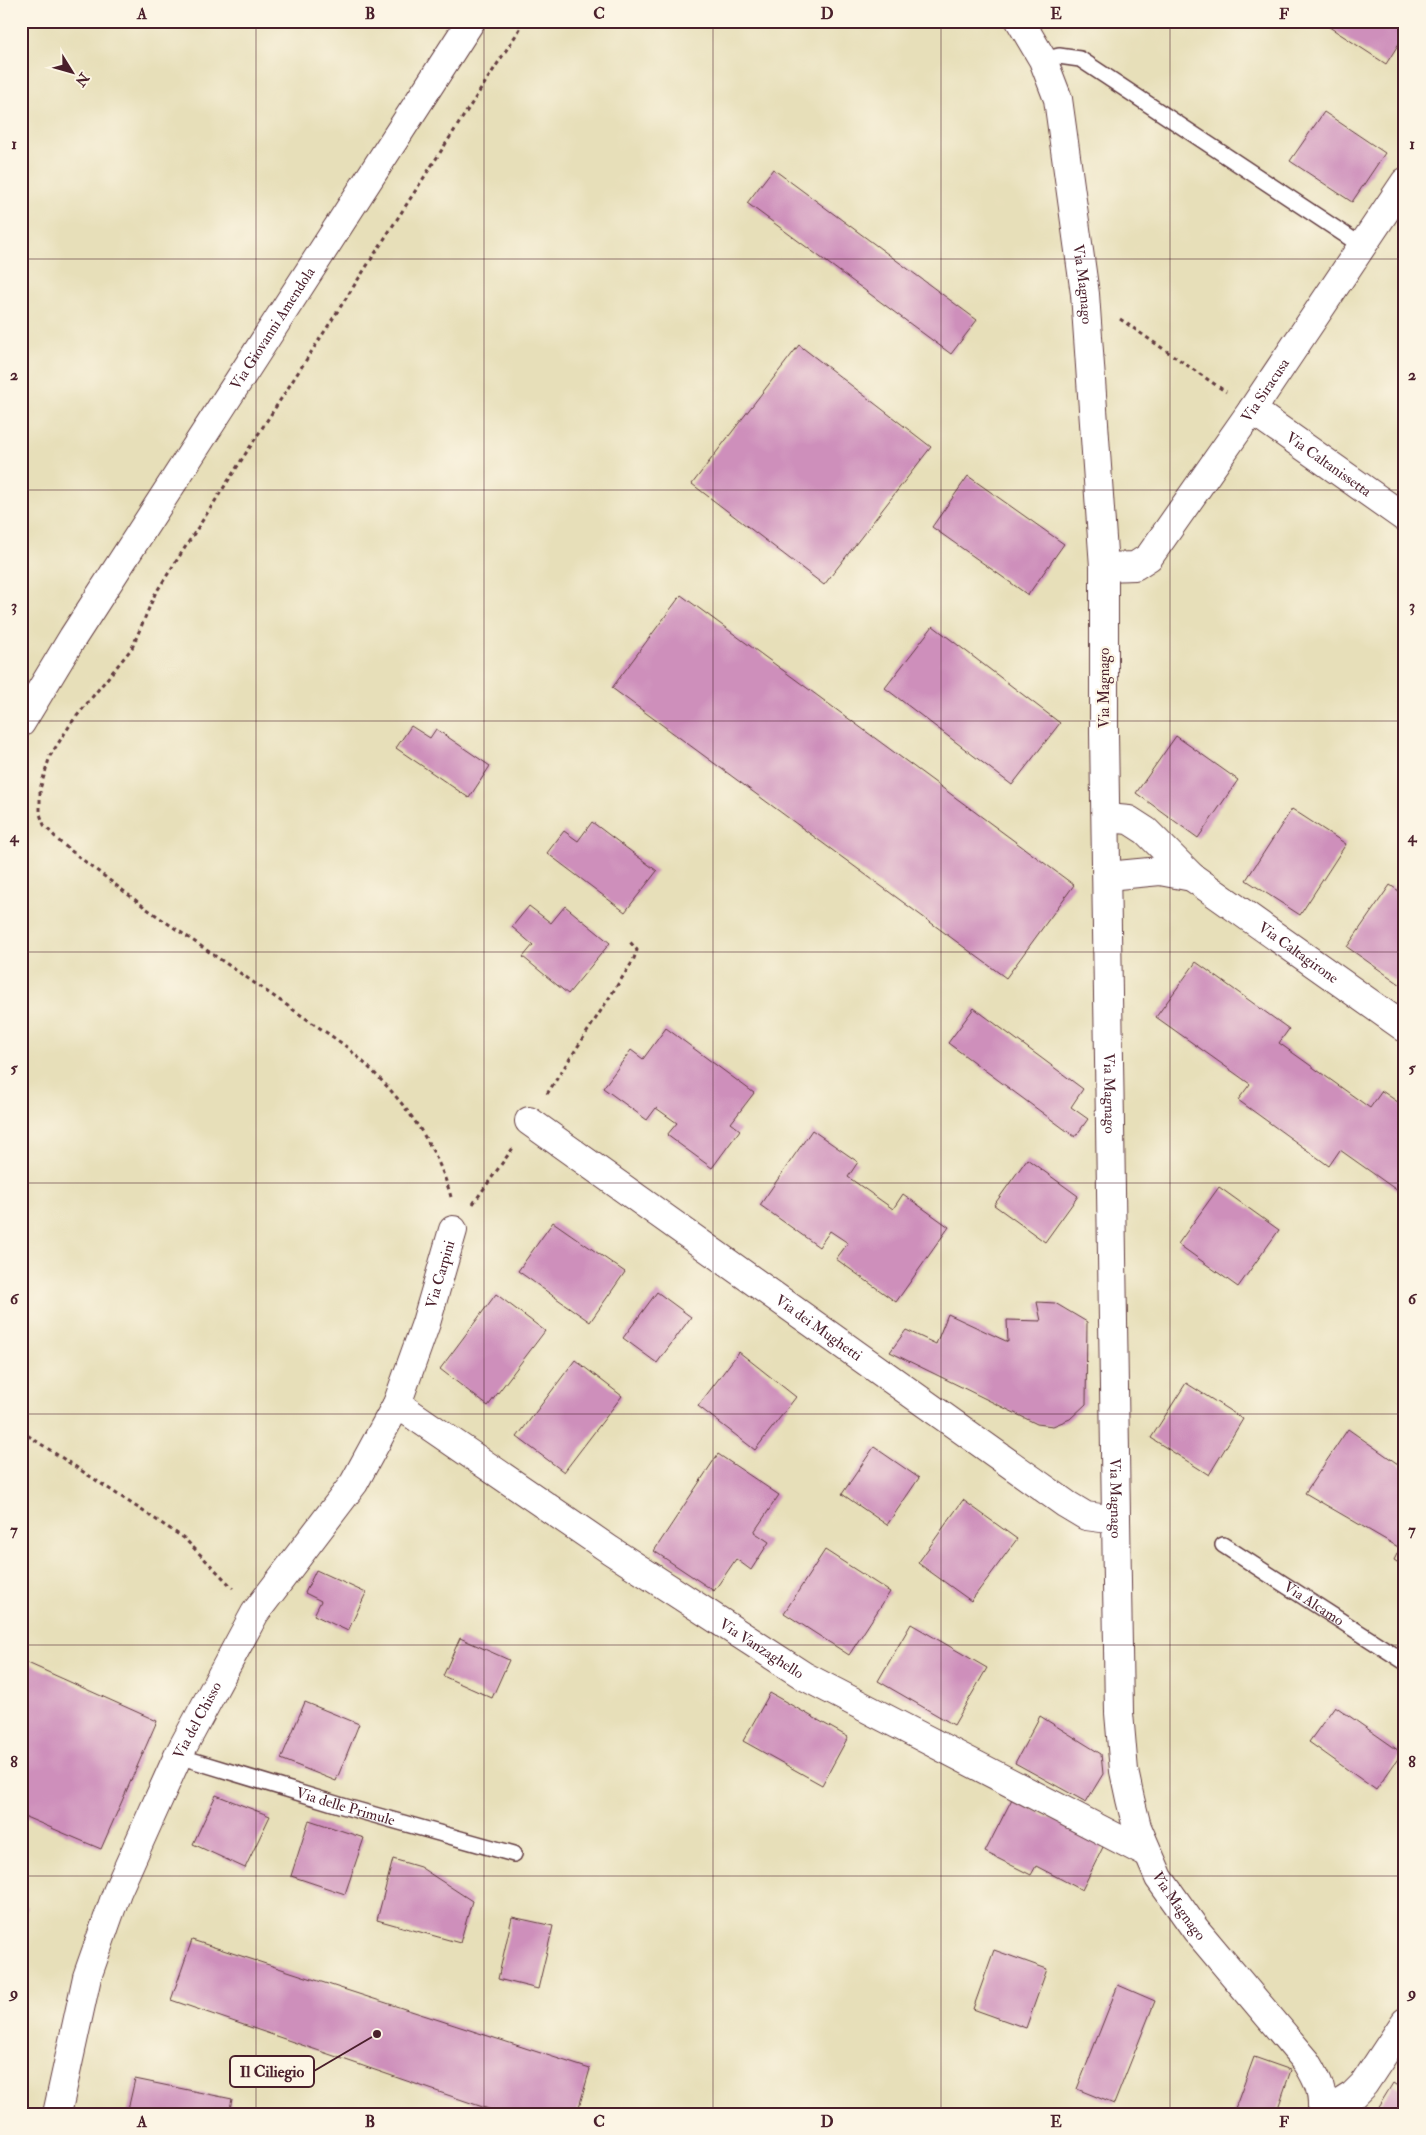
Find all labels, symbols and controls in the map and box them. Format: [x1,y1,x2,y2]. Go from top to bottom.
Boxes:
text: A [136,4,148,24]
text: B [365,4,375,24]
text: C [593,4,605,24]
text: D [820,4,834,24]
text: E [1050,4,1062,24]
text: F [1279,4,1289,24]
north arrow [48,48,98,98]
text: N [71,69,93,90]
text: 1 [11,134,17,154]
text: 1 [1409,134,1415,154]
street label: Via Magnago [1068,243,1096,325]
street label: Via Giovanni Amendola [226,263,320,394]
street label: Via Siracusa [1237,354,1294,426]
text: 2 [10,365,18,385]
text: 2 [1408,365,1416,385]
street label: Via Caltanissetta [1282,428,1376,502]
text: 3 [11,596,17,616]
text: 3 [1409,596,1415,616]
street label: Via Magnago [1095,648,1114,728]
text: 4 [9,827,20,847]
text: 4 [1407,827,1418,847]
street label: Via Caltagirone [1254,918,1342,988]
street label: Via Magnago [1099,1053,1119,1134]
text: 5 [10,1058,18,1078]
text: 5 [1408,1058,1416,1078]
street label: Via Carpini [422,1238,459,1311]
text: 6 [10,1289,20,1309]
text: 6 [1408,1289,1418,1309]
street label: Via dei Mughetti [771,1291,866,1366]
street label: Via Magnago [1105,1458,1125,1539]
text: 7 [10,1520,18,1540]
text: 7 [1408,1520,1416,1540]
street label: Via Alcamo [1280,1577,1347,1630]
street label: Via Vanzaghello [715,1614,807,1683]
street label: Via del Chisso [169,1679,226,1762]
text: 8 [10,1752,18,1772]
text: 8 [1408,1752,1416,1772]
street label: Via delle Primule [294,1783,397,1830]
street label: Via Magnago [1147,1869,1210,1944]
text: 9 [8,1983,18,2003]
text: 9 [1406,1983,1416,2003]
callout: Il Ciliegio [230,2056,314,2087]
text: Il Ciliegio [240,2062,305,2083]
text: A [136,2112,148,2132]
text: B [365,2112,375,2132]
text: C [593,2112,605,2132]
text: D [820,2112,834,2132]
text: E [1050,2112,1062,2132]
text: F [1279,2112,1289,2132]

